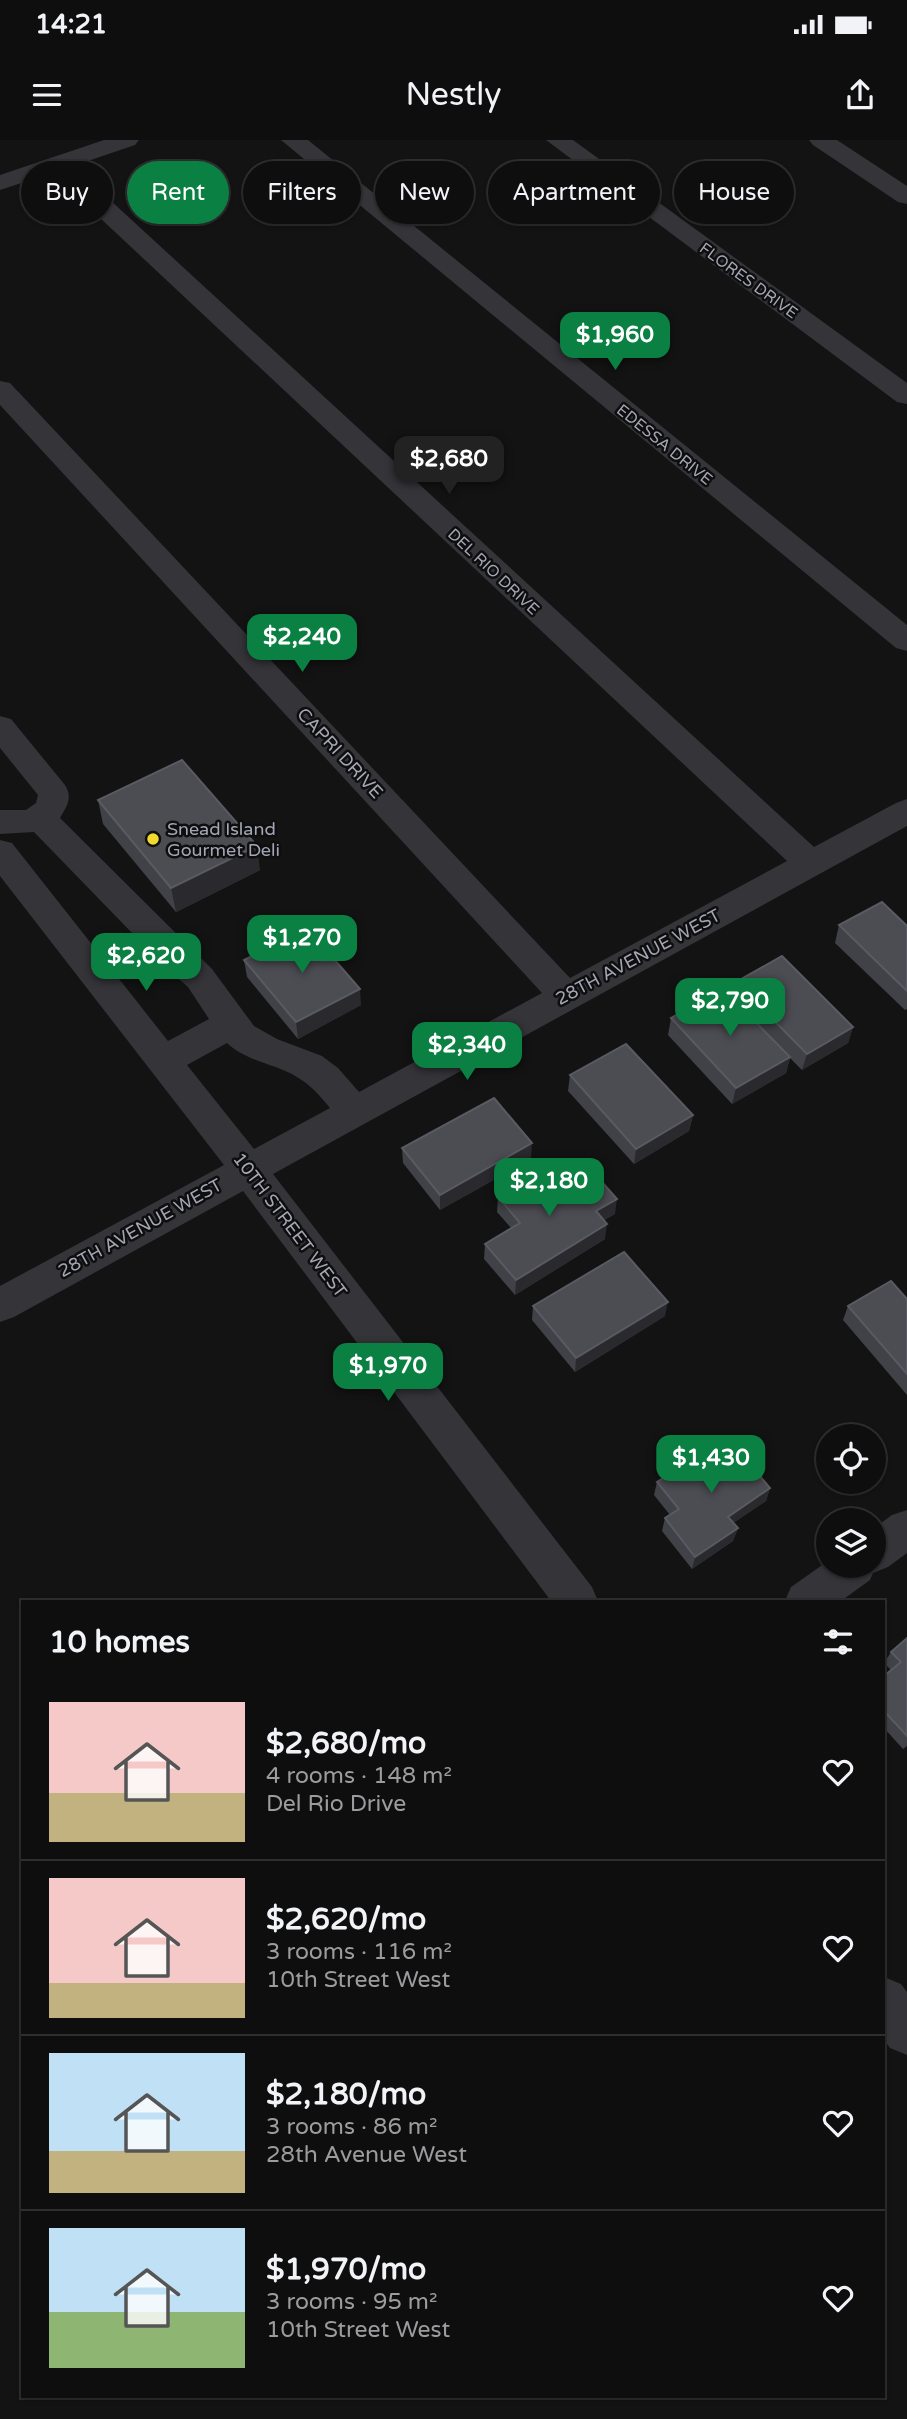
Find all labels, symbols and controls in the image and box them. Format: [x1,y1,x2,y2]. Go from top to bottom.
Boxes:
text: 14:21 [35,9,107,40]
icon: menu [28,76,66,114]
text: Nestly [406,76,501,114]
icon: share [841,76,879,114]
chip: Buy [21,161,113,224]
chip: Rent [127,161,229,224]
chip: Filters [243,161,361,224]
chip: New [375,161,474,224]
chip: Apartment [488,161,660,224]
chip: House [674,161,794,224]
street label: FLORES DRIVE [695,238,802,323]
pin: $1,960 [558,313,672,372]
text: $1,960 [576,321,654,349]
street label: EDESSA DRIVE [612,400,716,490]
pin: $2,680 [392,436,506,496]
text: $2,680 [410,445,488,473]
street label: DEL RIO DRIVE [443,524,543,619]
pin: $2,240 [245,615,359,674]
text: $2,240 [263,623,341,651]
street label: CAPRI DRIVE [292,703,388,803]
place label: Snead Island Gourmet Deli [167,818,280,861]
marker: Snead Island Gourmet Deli [145,831,161,847]
street label: 28TH AVENUE WEST [552,904,724,1010]
pin: $1,270 [245,916,359,975]
text: $1,270 [263,924,341,952]
pin: $2,620 [89,934,203,993]
text: $2,620 [107,942,185,970]
pin: $2,790 [673,978,787,1038]
text: $2,790 [691,987,769,1015]
pin: $2,340 [410,1023,524,1082]
text: $2,340 [428,1031,506,1059]
street label: 10TH STREET WEST [228,1148,352,1302]
pin: $2,180 [492,1158,606,1218]
text: $2,180 [510,1167,588,1195]
street label: 28TH AVENUE WEST [54,1174,226,1282]
pin: $1,970 [331,1344,445,1403]
text: $1,970 [349,1352,427,1380]
map controls [816,1424,886,1578]
button: locate [816,1424,886,1494]
pin: $1,430 [654,1436,768,1495]
text: $1,430 [672,1444,750,1472]
button: layers [816,1508,886,1578]
icon: filters [819,1623,857,1661]
text: 10 homes [49,1624,190,1661]
text: $2,680/mo [266,1725,426,1762]
icon: home [105,1730,189,1814]
icon: heart [819,1753,857,1791]
text: 4 rooms · 148 m² [266,1762,452,1790]
text: Del Rio Drive [266,1790,406,1818]
text: $2,620/mo [266,1901,426,1938]
icon: home [105,1906,189,1990]
icon: heart [819,1929,857,1967]
text: 3 rooms · 116 m² [266,1938,452,1966]
text: 10th Street West [266,1966,450,1994]
text: $2,180/mo [266,2076,426,2113]
icon: home [105,2081,189,2165]
icon: heart [819,2104,857,2142]
text: 3 rooms · 86 m² [266,2113,437,2141]
text: 28th Avenue West [266,2141,467,2169]
text: $1,970/mo [266,2251,426,2288]
icon: home [105,2256,189,2340]
icon: heart [819,2279,857,2317]
text: 3 rooms · 95 m² [266,2288,437,2316]
text: 10th Street West [266,2316,450,2344]

